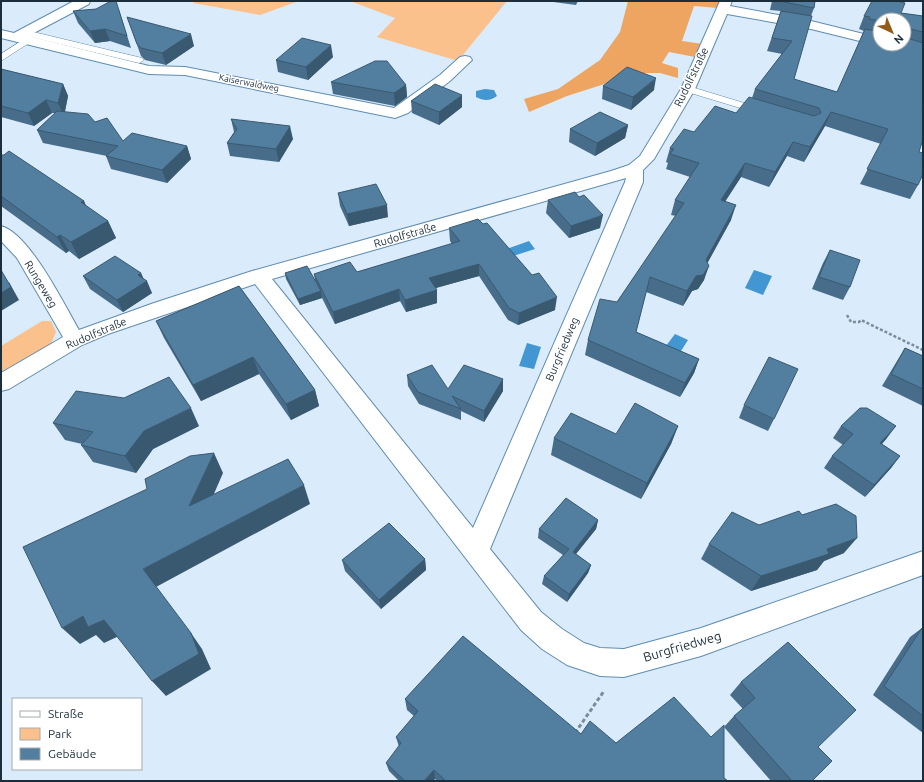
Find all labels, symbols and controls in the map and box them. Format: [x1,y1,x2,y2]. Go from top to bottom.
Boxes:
north arrow [872,12,912,52]
text: N [892,32,906,46]
street label: Rudolfstraße [671,45,711,109]
street label: Kaiserwaldweg [218,72,280,94]
street label: Rudolfstraße [372,220,438,250]
street label: Rungeweg [22,258,60,310]
street label: Rudolfstraße [64,315,128,351]
street label: Burgfriedweg [543,315,581,383]
street label: Burgfriedweg [641,628,723,664]
legend [12,698,142,770]
text: Straße [48,707,84,720]
text: Park [48,727,72,740]
text: Gebäude [48,747,96,760]

